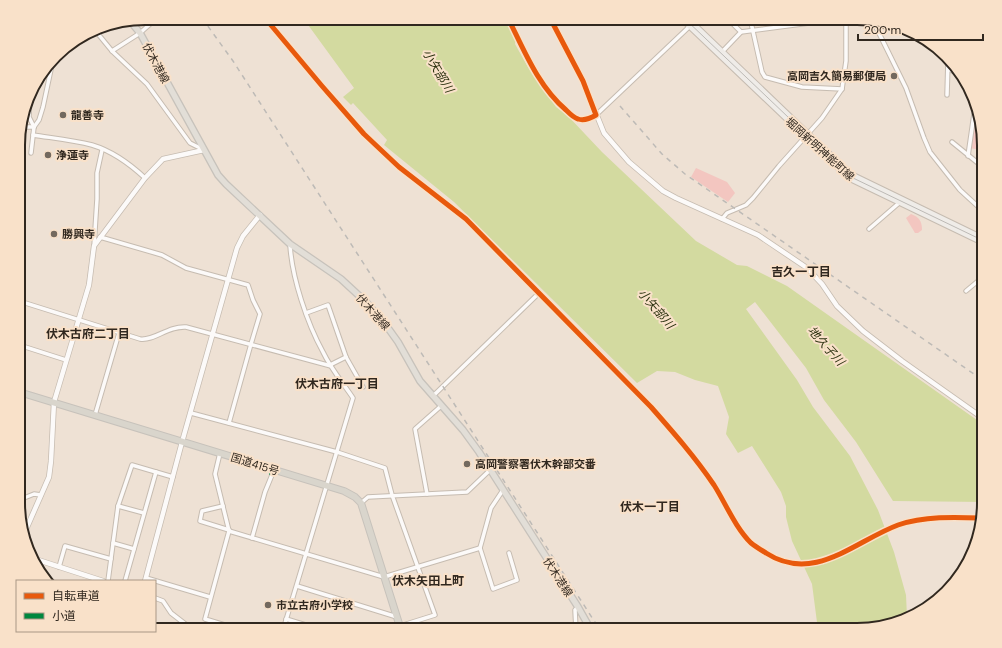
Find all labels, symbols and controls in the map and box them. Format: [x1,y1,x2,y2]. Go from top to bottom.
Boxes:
scale bar [858,16,983,42]
text: 200 m [864,22,901,38]
street label: 伏木港線 [139,40,173,86]
water label: 小矢部川 [419,46,458,97]
place label: 高岡吉久簡易郵便局 [787,69,886,83]
marker: 高岡吉久簡易郵便局 [889,71,899,81]
place label: 龍善寺 [71,108,104,122]
marker: 龍善寺 [58,110,68,120]
street label: 堀岡新明神能町線 [783,114,857,184]
place label: 浄蓮寺 [56,148,89,162]
marker: 浄蓮寺 [43,150,53,160]
place label: 勝興寺 [62,227,95,241]
marker: 勝興寺 [49,229,59,239]
district label: 吉久一丁目 [771,264,831,280]
water label: 小矢部川 [634,286,679,334]
street label: 伏木港線 [353,291,393,333]
water label: 地久子川 [804,323,849,371]
district label: 伏木古府二丁目 [46,326,130,342]
district label: 伏木古府一丁目 [295,376,379,392]
street label: 国道415号 [229,450,281,478]
place label: 高岡警察署伏木幹部交番 [475,457,596,471]
marker: 高岡警察署伏木幹部交番 [462,459,472,469]
district label: 伏木一丁目 [620,499,680,515]
street label: 伏木港線 [540,555,576,599]
district label: 伏木矢田上町 [392,573,464,589]
legend [16,580,156,632]
text: 自転車道 [52,588,100,604]
place label: 市立古府小学校 [276,598,353,612]
marker: 市立古府小学校 [263,600,273,610]
text: 小道 [52,608,76,624]

